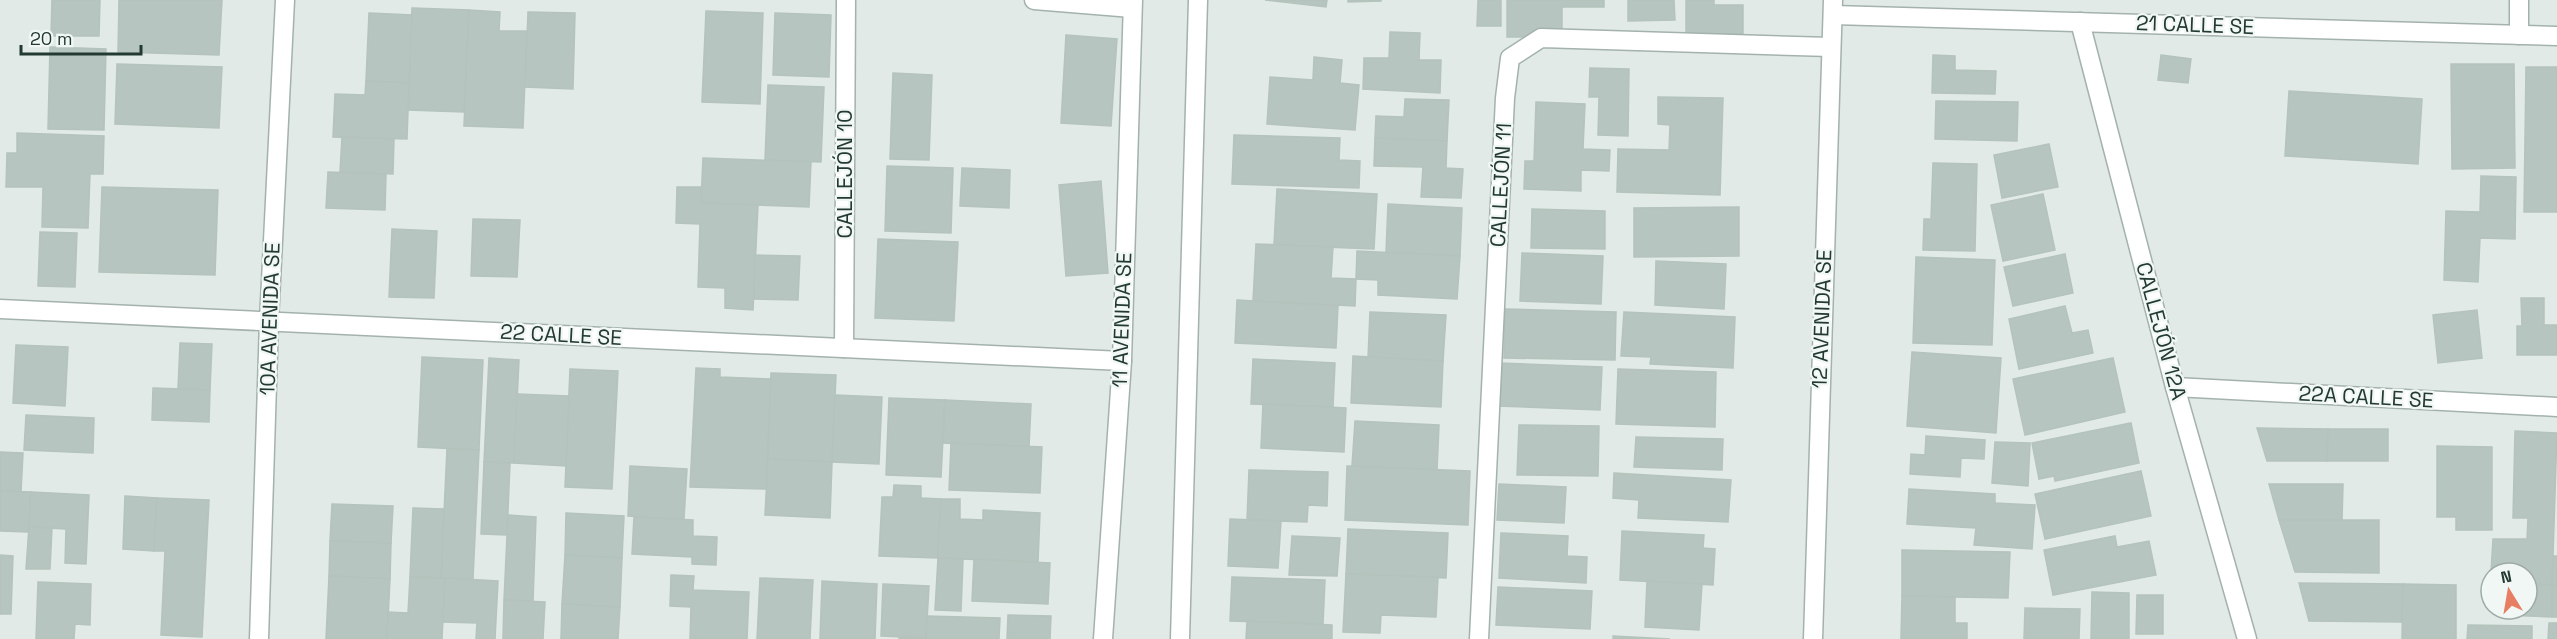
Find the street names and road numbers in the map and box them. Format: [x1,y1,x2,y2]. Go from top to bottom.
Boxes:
street label: 21 CALLE SE [2135,9,2255,40]
street label: CALLEJÓN 10 [831,109,858,239]
street label: CALLEJÓN 11 [1484,122,1517,248]
street label: 10A AVENIDA SE [253,242,286,396]
street label: 12 AVENIDA SE [1806,249,1837,389]
street label: 11 AVENIDA SE [1106,252,1137,388]
street label: CALLEJÓN 12A [2130,259,2193,403]
street label: 22 CALLE SE [499,318,623,351]
street label: 22A CALLE SE [2298,379,2434,414]

